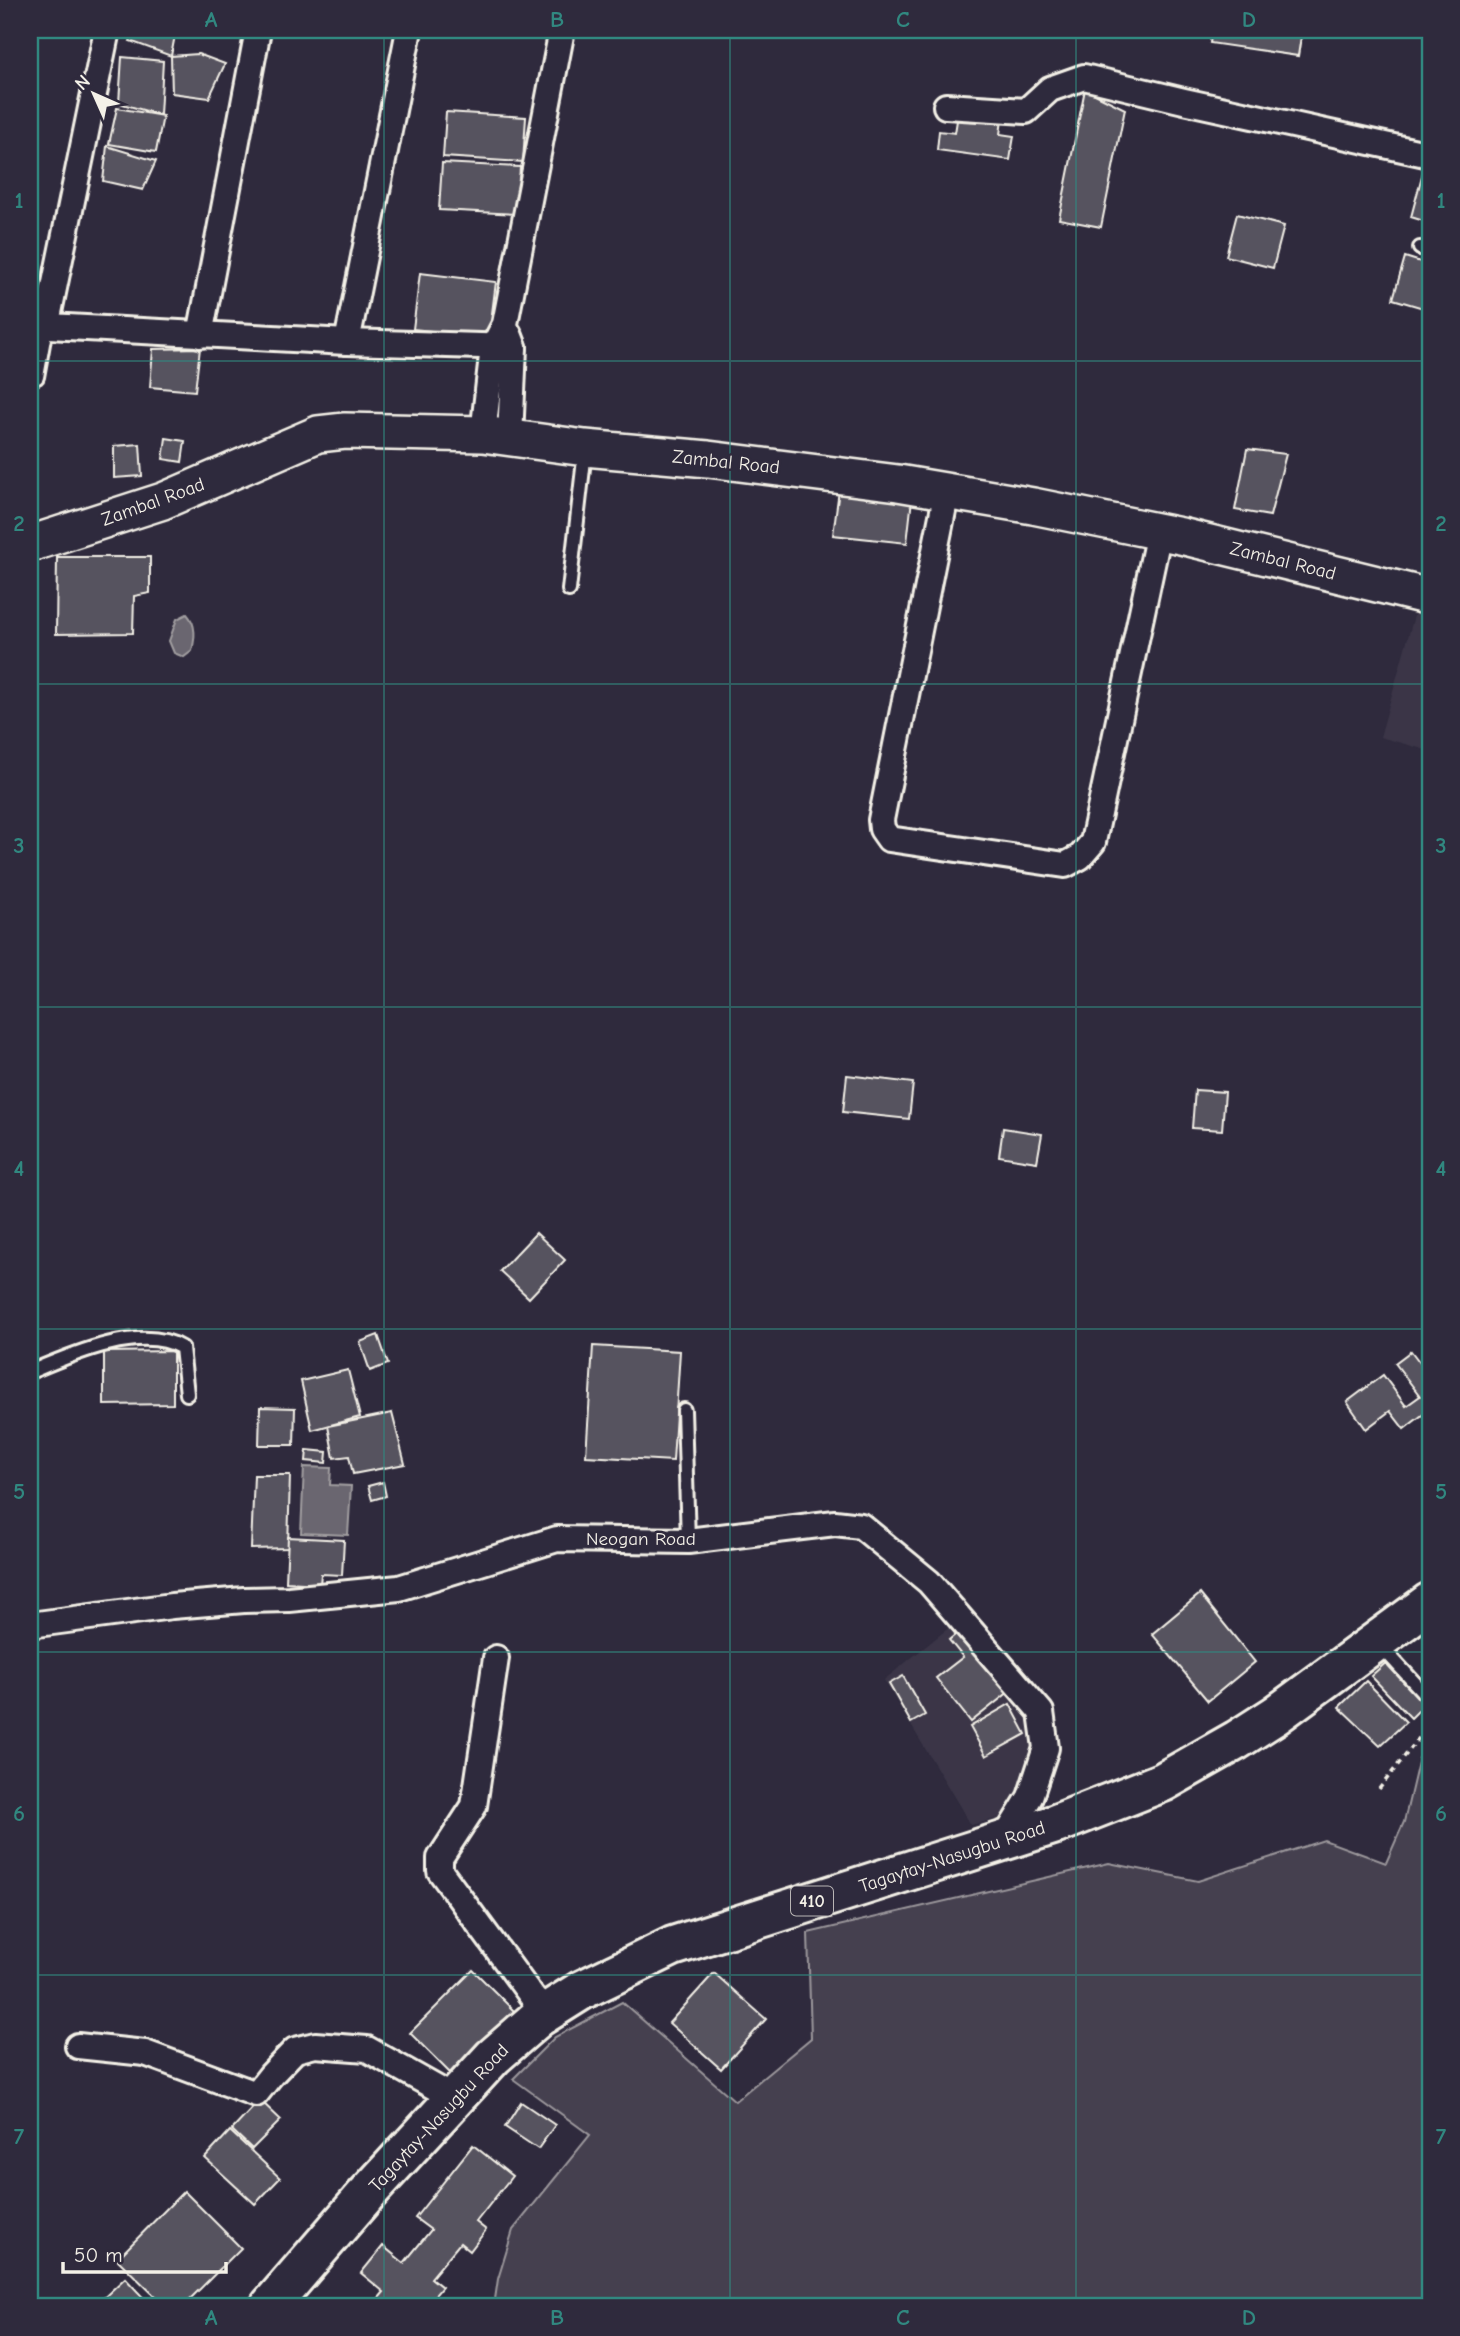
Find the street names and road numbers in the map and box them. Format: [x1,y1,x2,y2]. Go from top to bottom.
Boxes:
street label: Zambal Road [671,445,781,479]
street label: Zambal Road [98,473,208,531]
street label: Zambal Road [1228,537,1338,585]
street label: Neogan Road [586,1528,696,1550]
street label: Tagaytay-Nasugbu Road [856,1817,1048,1897]
road number: 410 [791,1886,833,1915]
street label: Tagaytay-Nasugbu Road [365,2039,513,2197]

